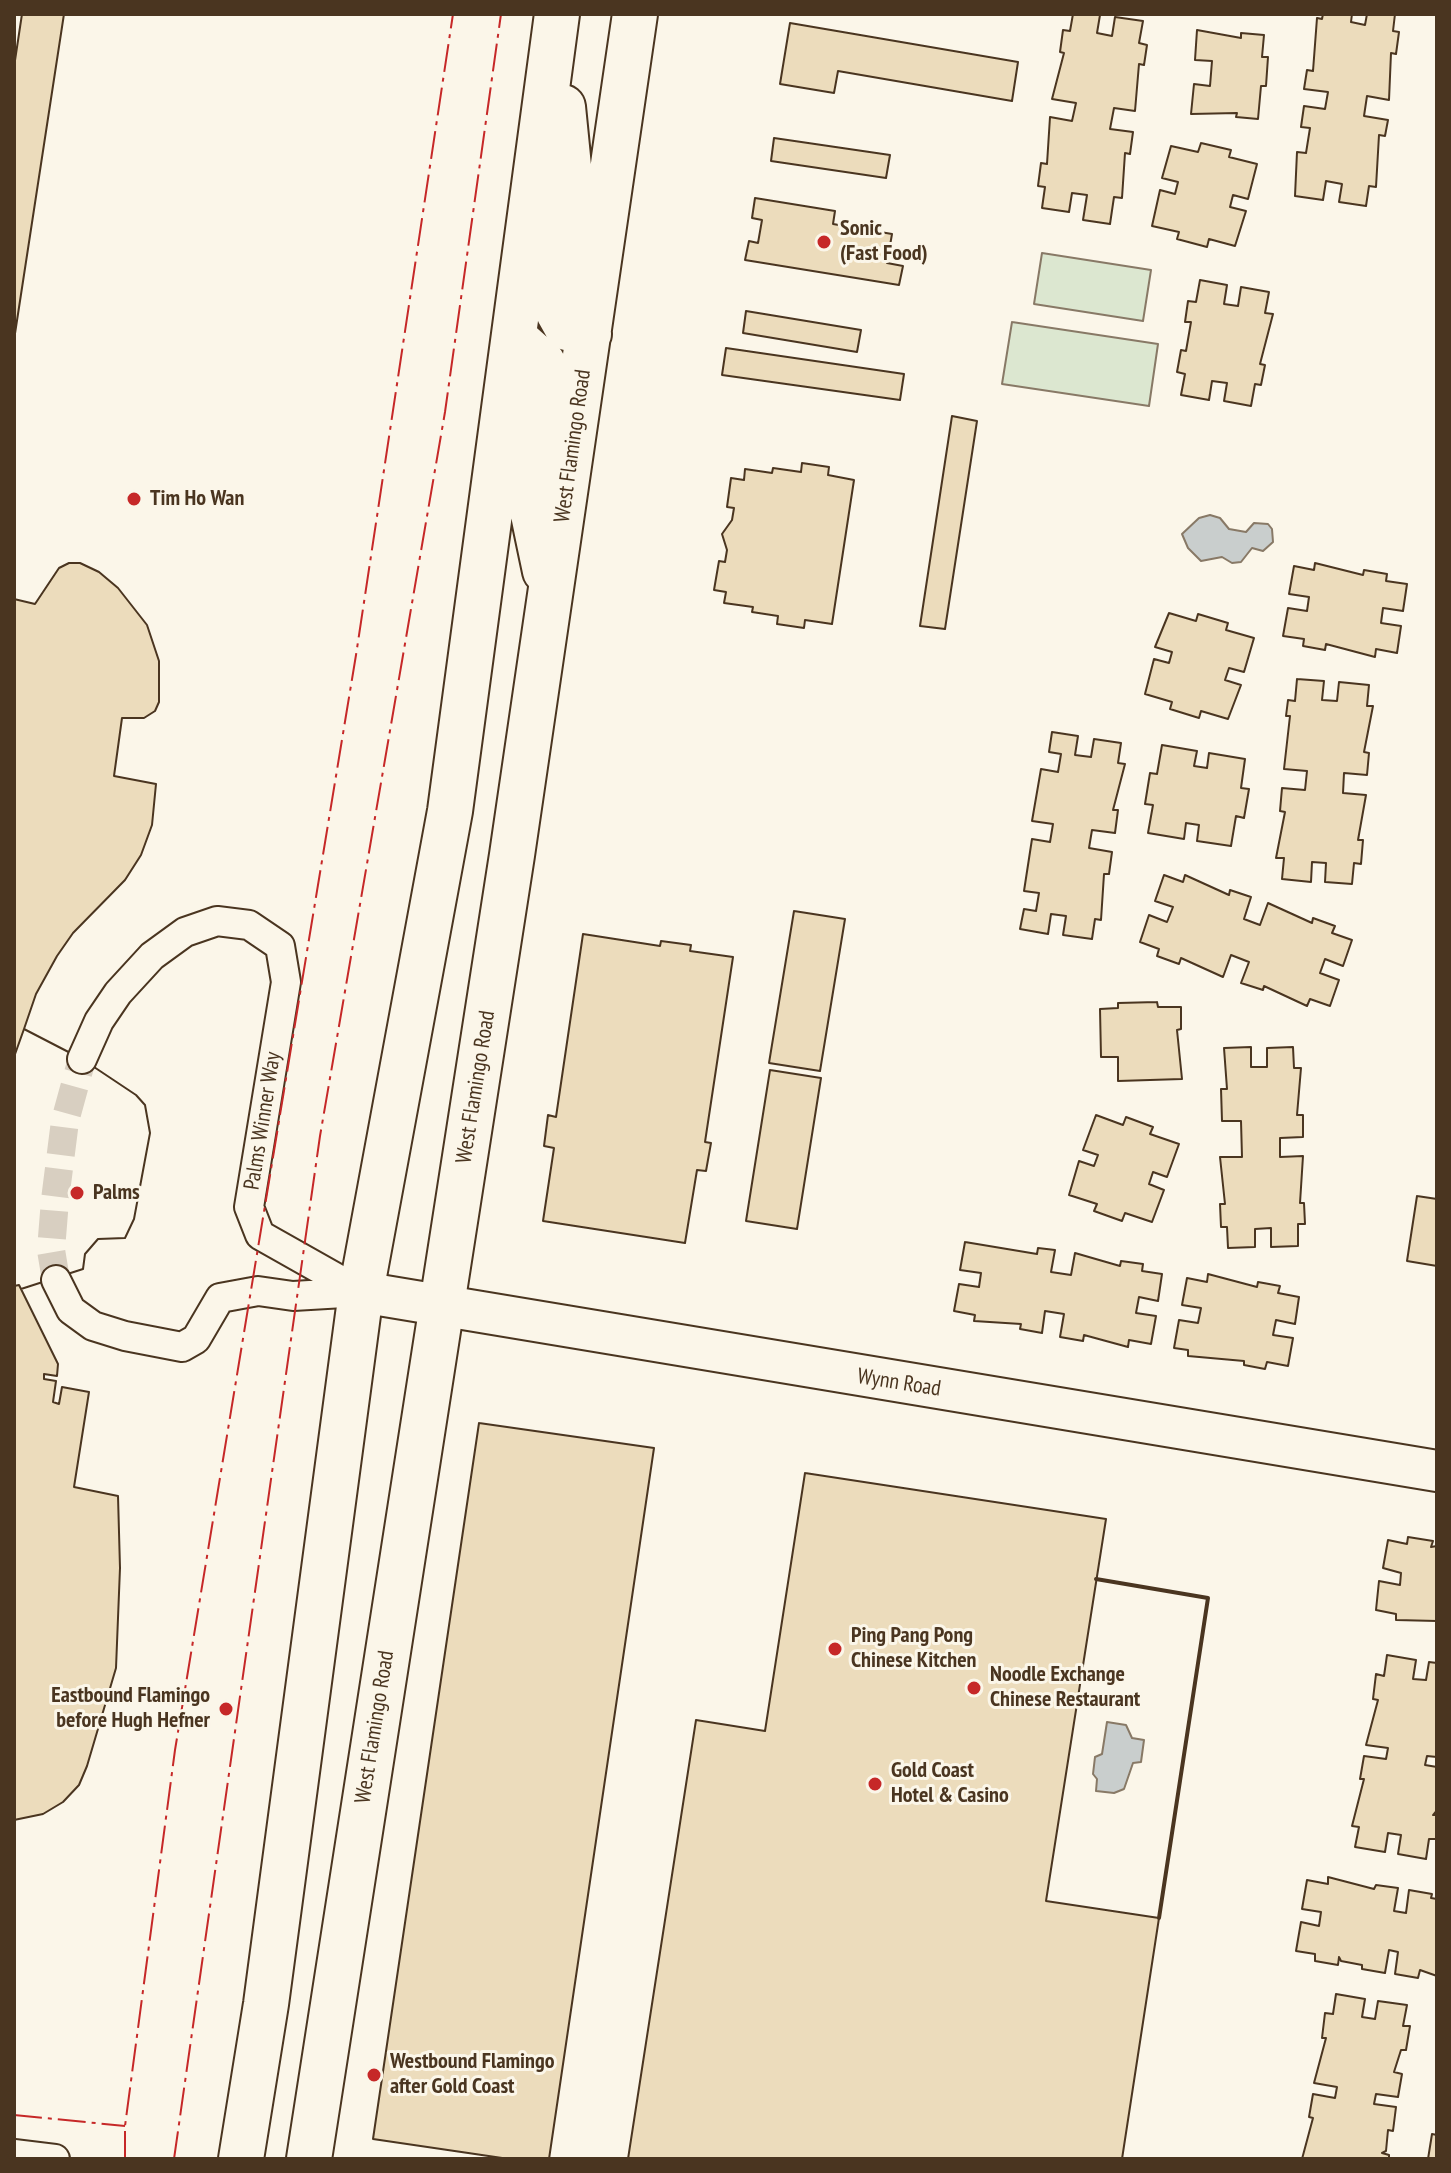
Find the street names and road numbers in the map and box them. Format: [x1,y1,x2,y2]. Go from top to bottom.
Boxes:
street label: West Flamingo Road [549,368,597,524]
street label: West Flamingo Road [451,1009,501,1165]
street label: Palms Winner Way [239,1050,287,1192]
street label: Wynn Road [855,1363,943,1403]
street label: West Flamingo Road [350,1649,400,1805]

